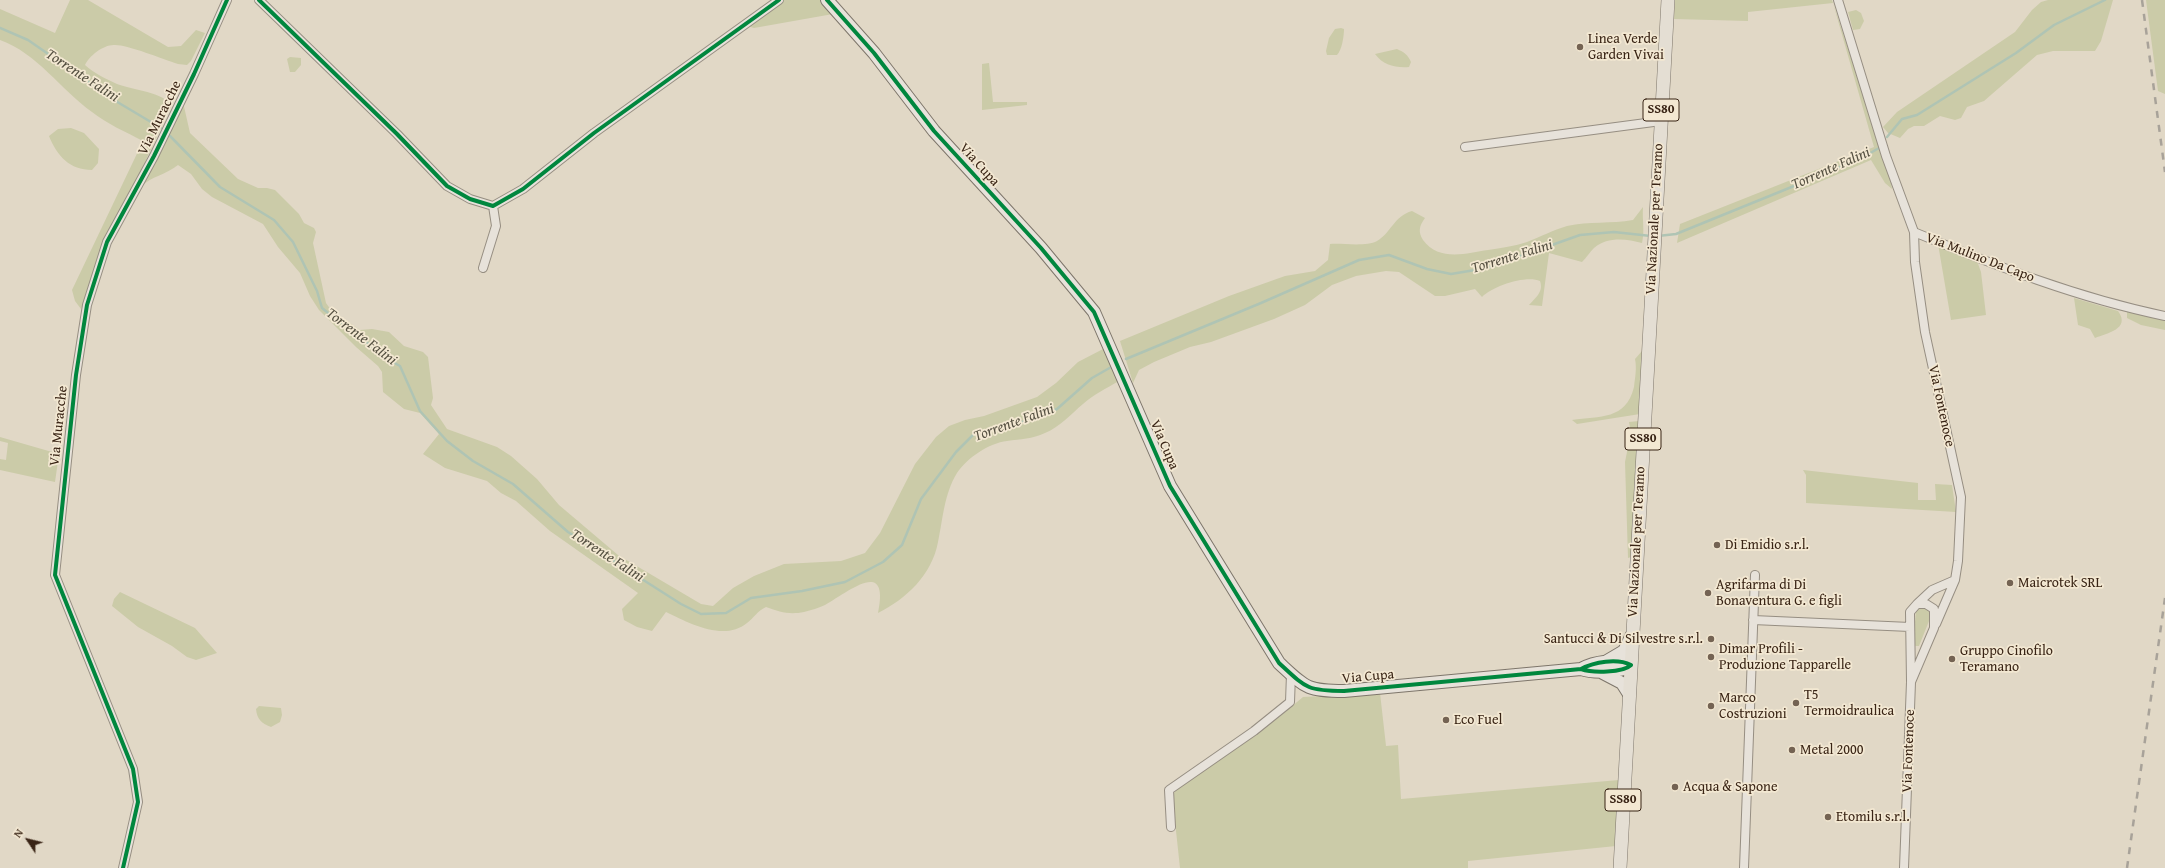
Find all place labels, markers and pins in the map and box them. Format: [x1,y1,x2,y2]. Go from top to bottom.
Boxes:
place label: Linea Verde Garden Vivai [1588,31,1664,64]
marker: Linea Verde Garden Vivai [1575,42,1585,52]
place label: Di Emidio s.r.l. [1725,537,1809,553]
marker: Di Emidio s.r.l. [1712,540,1722,550]
place label: Maicrotek SRL [2018,575,2102,591]
place label: Agrifarma di Di Bonaventura G. e figli [1716,577,1842,610]
marker: Maicrotek SRL [2005,578,2015,588]
marker: Agrifarma di Di Bonaventura G. e figli [1703,588,1713,598]
place label: Santucci & Di Silvestre s.r.l. [1544,631,1703,647]
marker: Santucci & Di Silvestre s.r.l. [1706,634,1716,644]
place label: Dimar Profili - Produzione Tapparelle [1719,641,1851,674]
place label: Gruppo Cinofilo Teramano [1960,643,2053,676]
marker: Dimar Profili - Produzione Tapparelle [1706,652,1716,662]
marker: Gruppo Cinofilo Teramano [1947,654,1957,664]
place label: T5 Termoidraulica [1804,687,1894,720]
place label: Marco Costruzioni [1719,690,1787,722]
marker: T5 Termoidraulica [1791,698,1801,708]
marker: Marco Costruzioni [1706,701,1716,711]
place label: Eco Fuel [1454,712,1502,728]
marker: Eco Fuel [1441,715,1451,725]
place label: Metal 2000 [1800,742,1864,758]
marker: Metal 2000 [1787,745,1797,755]
place label: Acqua & Sapone [1683,779,1777,795]
marker: Acqua & Sapone [1670,782,1680,792]
place label: Etomilu s.r.l. [1836,809,1910,825]
marker: Etomilu s.r.l. [1823,812,1833,822]

